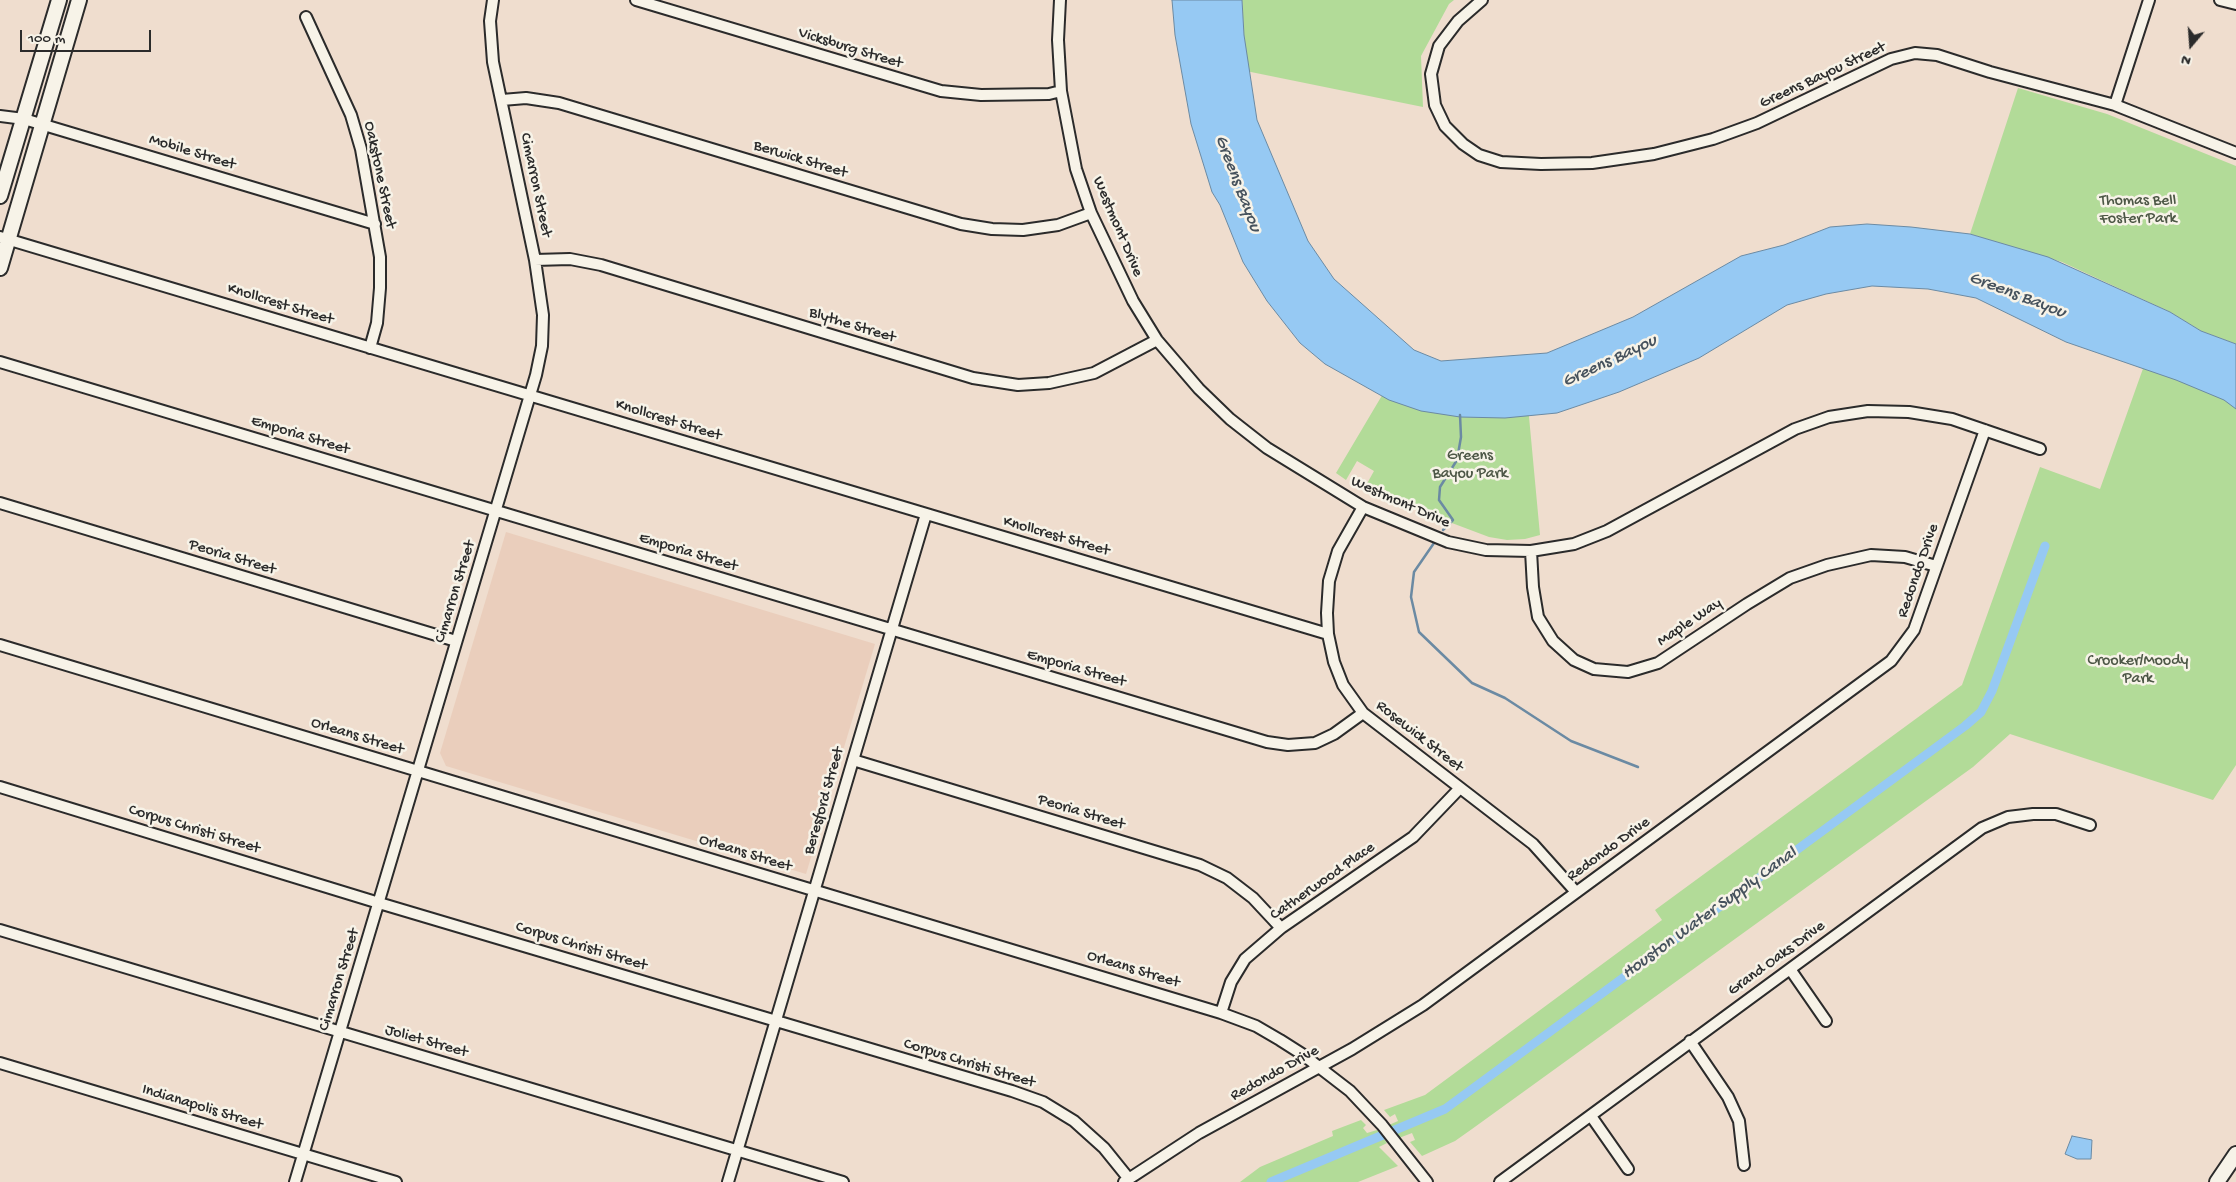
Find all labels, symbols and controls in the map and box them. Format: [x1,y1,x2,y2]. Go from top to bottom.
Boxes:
scale bar [22,20,154,52]
north arrow [2166,20,2216,70]
street label: Vicksburg Street [796,24,904,74]
text: 100 m [28,30,65,48]
street label: Greens Bayou Street [1757,38,1889,114]
text: N [2179,50,2193,69]
street label: Oakstone Street [358,120,400,230]
street label: Mobile Street [146,131,238,175]
street label: Cimarron Street [515,131,555,239]
water label: Greens Bayou [1209,133,1265,235]
street label: Berwick Street [751,137,849,183]
street label: Westmont Drive [1087,174,1147,280]
park label: Thomas Bell Foster Park [2099,192,2177,230]
water label: Greens Bayou [1966,268,2068,324]
street label: Knollcrest Street [225,280,335,330]
street label: Blythe Street [806,304,898,348]
water label: Greens Bayou [1559,331,1661,393]
street label: Knollcrest Street [613,396,723,446]
street label: Emporia Street [248,412,352,460]
park label: Greens Bayou Park [1432,447,1508,485]
street label: Westmont Drive [1347,473,1453,533]
street label: Knollcrest Street [1000,513,1112,561]
street label: Redondo Drive [1894,521,1944,621]
street label: Emporia Street [636,529,740,577]
street label: Peoria Street [186,536,278,580]
street label: Cimarron Street [431,538,481,646]
street label: Maple Way [1654,594,1726,652]
street label: Emporia Street [1024,646,1128,692]
park label: Crooker/Moody Park [2088,652,2188,690]
street label: Rosewick Street [1371,697,1467,777]
street label: Orleans Street [308,714,406,760]
street label: Beresford Street [800,745,850,857]
street label: Peoria Street [1035,791,1127,835]
street label: Corpus Christi Street [126,801,262,859]
street label: Redondo Drive [1564,813,1654,887]
street label: Orleans Street [696,831,794,877]
street label: Catherwood Place [1267,839,1379,925]
water label: Houston Water Supply Canal [1618,843,1802,985]
street label: Grand Oaks Drive [1725,917,1829,1001]
street label: Corpus Christi Street [513,918,649,976]
street label: Cimarron Street [315,926,365,1034]
street label: Orleans Street [1084,947,1182,993]
street label: Joliet Street [382,1021,470,1063]
street label: Corpus Christi Street [901,1035,1037,1093]
street label: Redondo Drive [1227,1042,1323,1106]
street label: Indianapolis Street [139,1081,265,1135]

